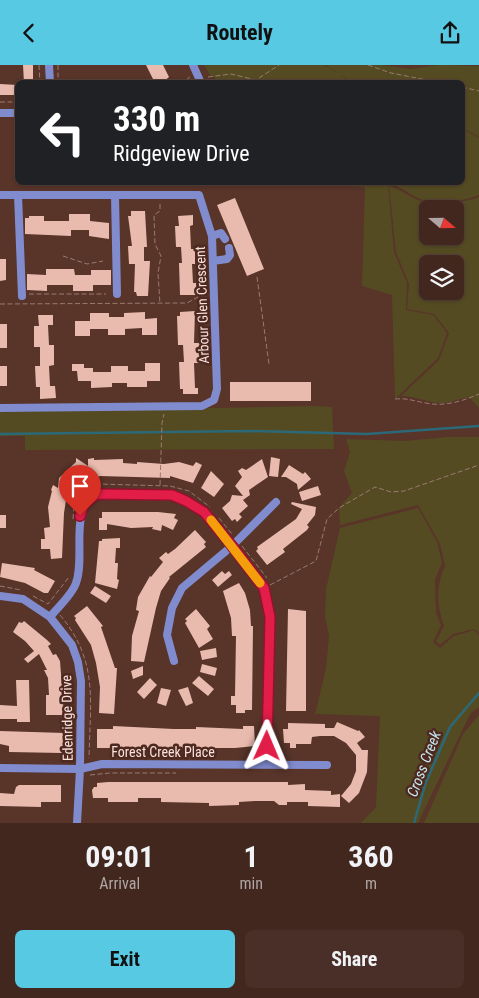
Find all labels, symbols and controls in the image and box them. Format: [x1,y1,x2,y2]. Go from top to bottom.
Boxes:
icon: back [15,19,43,47]
icon: share [436,19,464,47]
text: Routely [206,20,273,45]
text: 330 m [113,99,200,140]
icon: left [30,100,95,165]
text: Ridgeview Drive [113,141,250,166]
north arrow [419,200,464,245]
map controls [419,200,464,300]
street label: Arbour Glen Crescent [192,246,212,364]
button: layers [419,255,464,300]
pin [59,465,101,516]
icon: arrive [66,472,94,500]
street label: Edenridge Drive [58,674,76,761]
position arrow [240,719,292,771]
water label: Cross Creek [403,728,445,800]
street label: Forest Creek Place [111,744,215,760]
text: 09:01 [85,839,154,874]
text: 1 [244,839,259,874]
text: 360 [348,839,394,874]
text: Arrival [99,874,140,893]
text: min [239,874,263,893]
text: m [365,874,377,893]
button: Exit [15,930,235,988]
button: Share [245,930,464,988]

